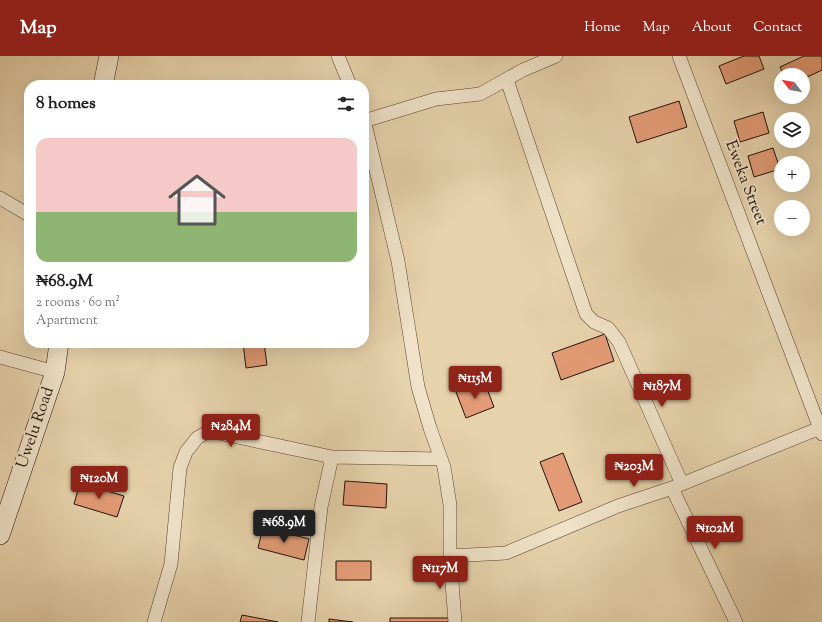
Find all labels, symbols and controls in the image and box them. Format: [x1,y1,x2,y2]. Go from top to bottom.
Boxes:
text: Map [20,15,57,42]
text: Home [584,18,621,38]
text: Map [643,18,670,38]
text: About [692,18,731,38]
text: Contact [753,18,802,38]
north arrow [774,68,810,104]
map controls [774,68,810,236]
text: 8 homes [36,92,96,116]
icon: filters [335,93,357,115]
button: layers [774,112,810,148]
street label: Eweka Street [718,137,772,229]
button: + [774,156,810,192]
icon: home [161,164,233,236]
button: − [774,200,810,236]
text: ₦68.9M [36,270,93,294]
text: 2 rooms · 60 m² [36,294,120,312]
text: Apartment [36,312,97,330]
pin: ₦115M [447,366,503,400]
text: ₦115M [458,370,492,388]
pin: ₦187M [634,374,690,408]
text: ₦187M [643,378,681,396]
street label: Uwelu Road [11,384,61,472]
pin: ₦284M [203,414,259,448]
text: ₦284M [211,418,251,436]
pin: ₦203M [606,454,662,488]
text: ₦203M [614,458,654,476]
pin: ₦120M [71,466,127,500]
text: ₦120M [80,470,118,488]
pin: ₦68.9M [251,510,317,544]
text: ₦68.9M [262,514,306,532]
pin: ₦102M [687,516,743,550]
text: ₦102M [696,520,734,538]
pin: ₦117M [412,556,468,590]
text: ₦117M [422,560,458,578]

